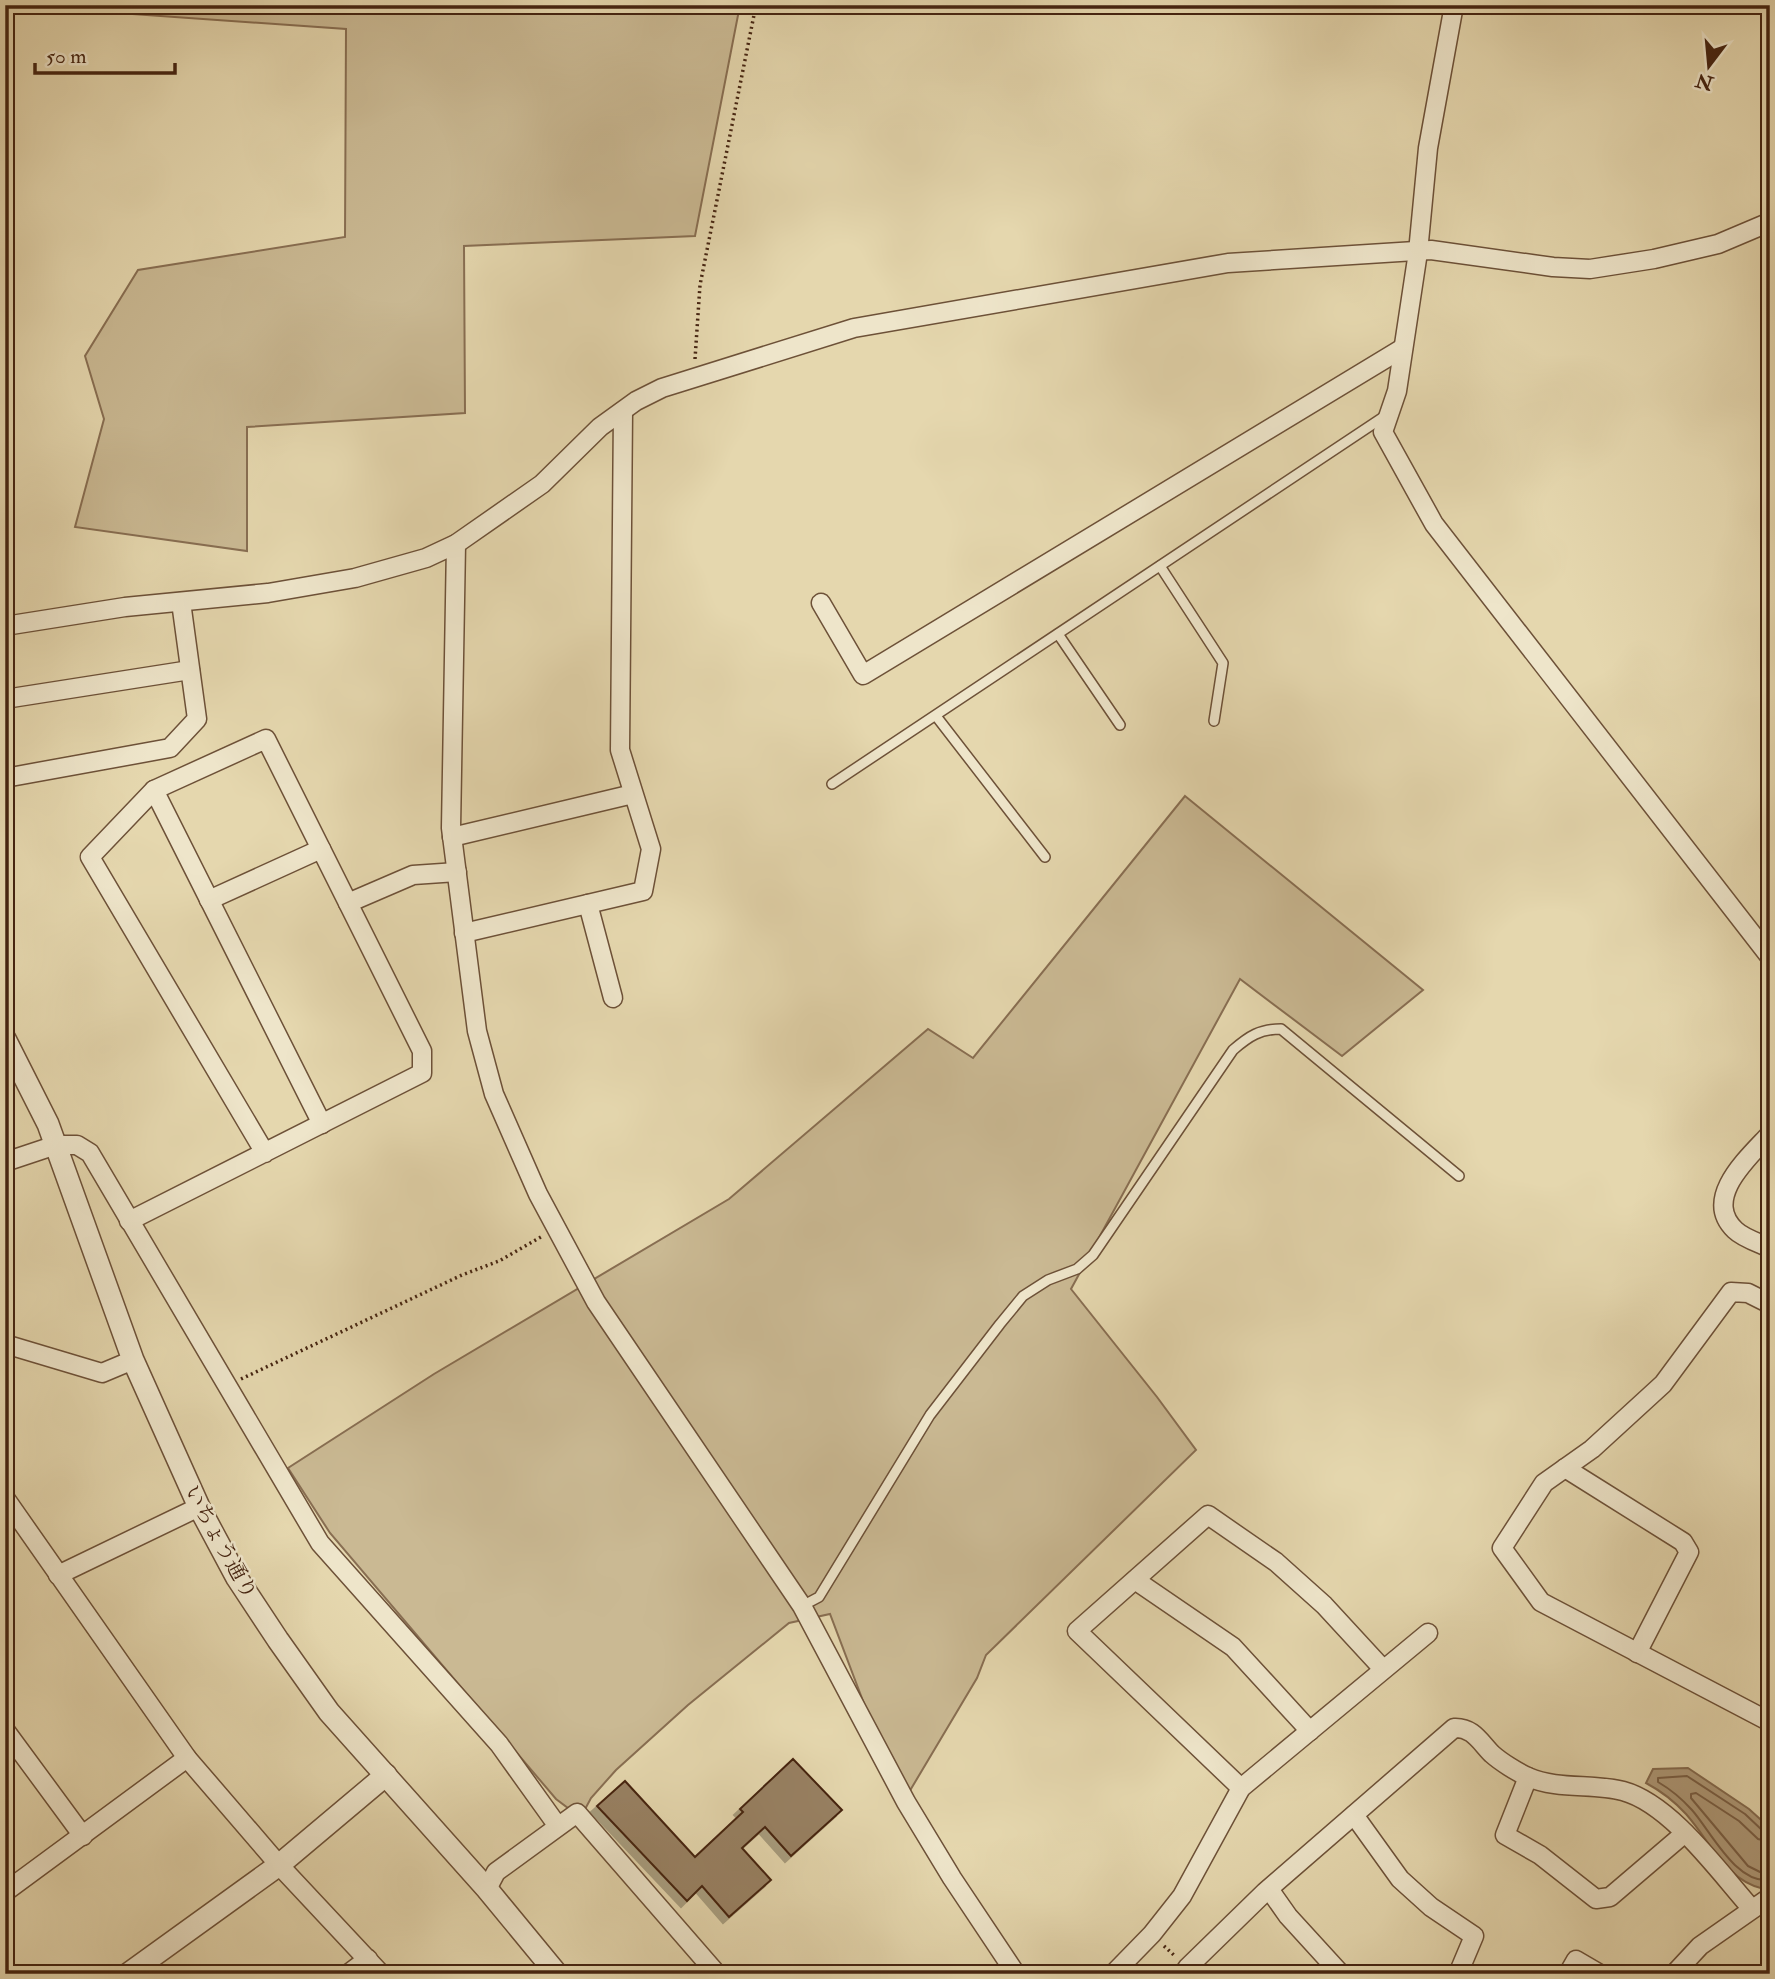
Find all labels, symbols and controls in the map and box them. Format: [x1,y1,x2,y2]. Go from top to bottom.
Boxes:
scale bar [35,32,175,76]
north arrow [1674,32,1744,102]
text: 50 m [46,43,87,70]
text: N [1692,67,1717,96]
street label: いちょう通り [178,1481,263,1604]

